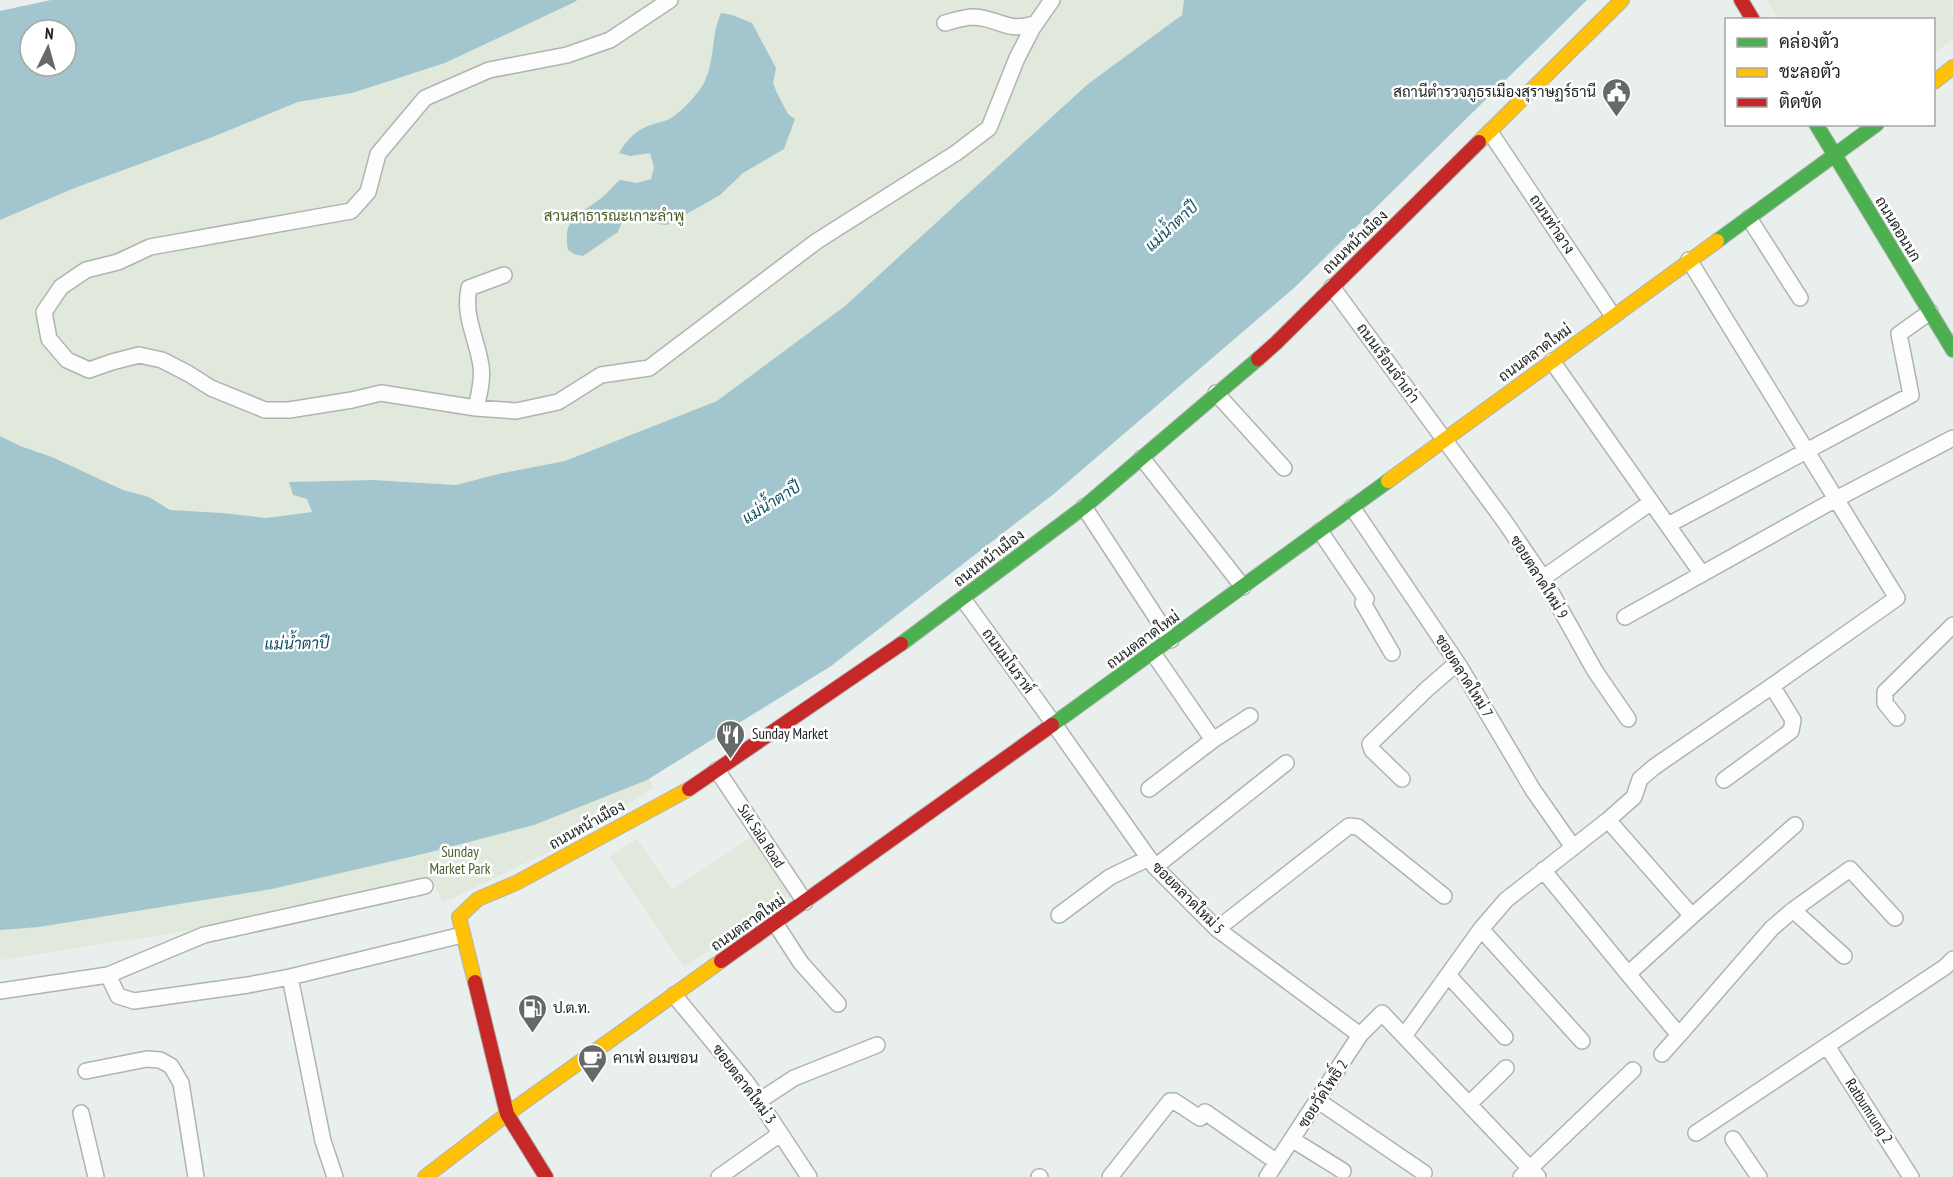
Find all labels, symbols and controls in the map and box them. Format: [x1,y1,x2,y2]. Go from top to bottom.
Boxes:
north arrow [18,18,78,78]
legend [1725,18,1935,126]
text: N [44,23,54,43]
text: คล่องตัว [1779,30,1839,53]
text: ชะลอตัว [1779,60,1841,83]
public building icon: สถานีตำรวจภูธรเมืองสุราษฏร์ธานี [1601,76,1633,118]
place label: สถานีตำรวจภูธรเมืองสุราษฏร์ธานี [1393,82,1596,103]
text: ติดขัด [1779,90,1822,113]
street label: ถนนท่าฉาง [1526,190,1579,257]
street label: ถนนดอนนก [1871,192,1925,265]
water label: แม่น้ำตาปี [1138,193,1202,255]
park label: สวนสาธารณะเกาะลำพู [544,206,684,226]
street label: ถนนหน้าเมือง [1318,206,1391,278]
street label: ถนนเรือนจำเก่า [1353,319,1424,406]
street label: ถนนตลาดใหม่ [1494,320,1575,386]
water label: แม่น้ำตาปี [736,473,804,528]
street label: ถนนหน้าเมือง [950,525,1028,590]
street label: ซอยตลาดใหม่ 9 [1506,531,1573,622]
street label: ถนนตลาดใหม่ [1102,607,1183,673]
street label: ถนนมโนราห์ [978,624,1039,697]
water label: แม่น้ำตาปี [264,628,330,654]
street label: ซอยตลาดใหม่ 7 [1431,630,1498,721]
restaurant icon: Sunday Market [715,718,747,760]
place label: Sunday Market [752,724,828,743]
street label: ถนนหน้าเมือง [546,796,628,853]
street label: Suk Sala Road [734,800,789,871]
park label: Sunday Market Park [429,842,491,878]
street label: ซอยตลาดใหม่ 5 [1148,857,1229,938]
street label: ถนนตลาดใหม่ [707,890,788,955]
fuel station icon: ป.ต.ท. [516,992,548,1034]
place label: ป.ต.ท. [553,998,590,1017]
street label: ซอยตลาดใหม่ 3 [708,1040,781,1127]
cafe icon: คาเฟ่ อเมซอน [576,1042,608,1084]
place label: คาเฟ่ อเมซอน [613,1048,698,1067]
street label: ซอยวัดโพธิ์ 2 [1289,1053,1352,1131]
street label: Ratbumrung 2 [1841,1075,1897,1147]

